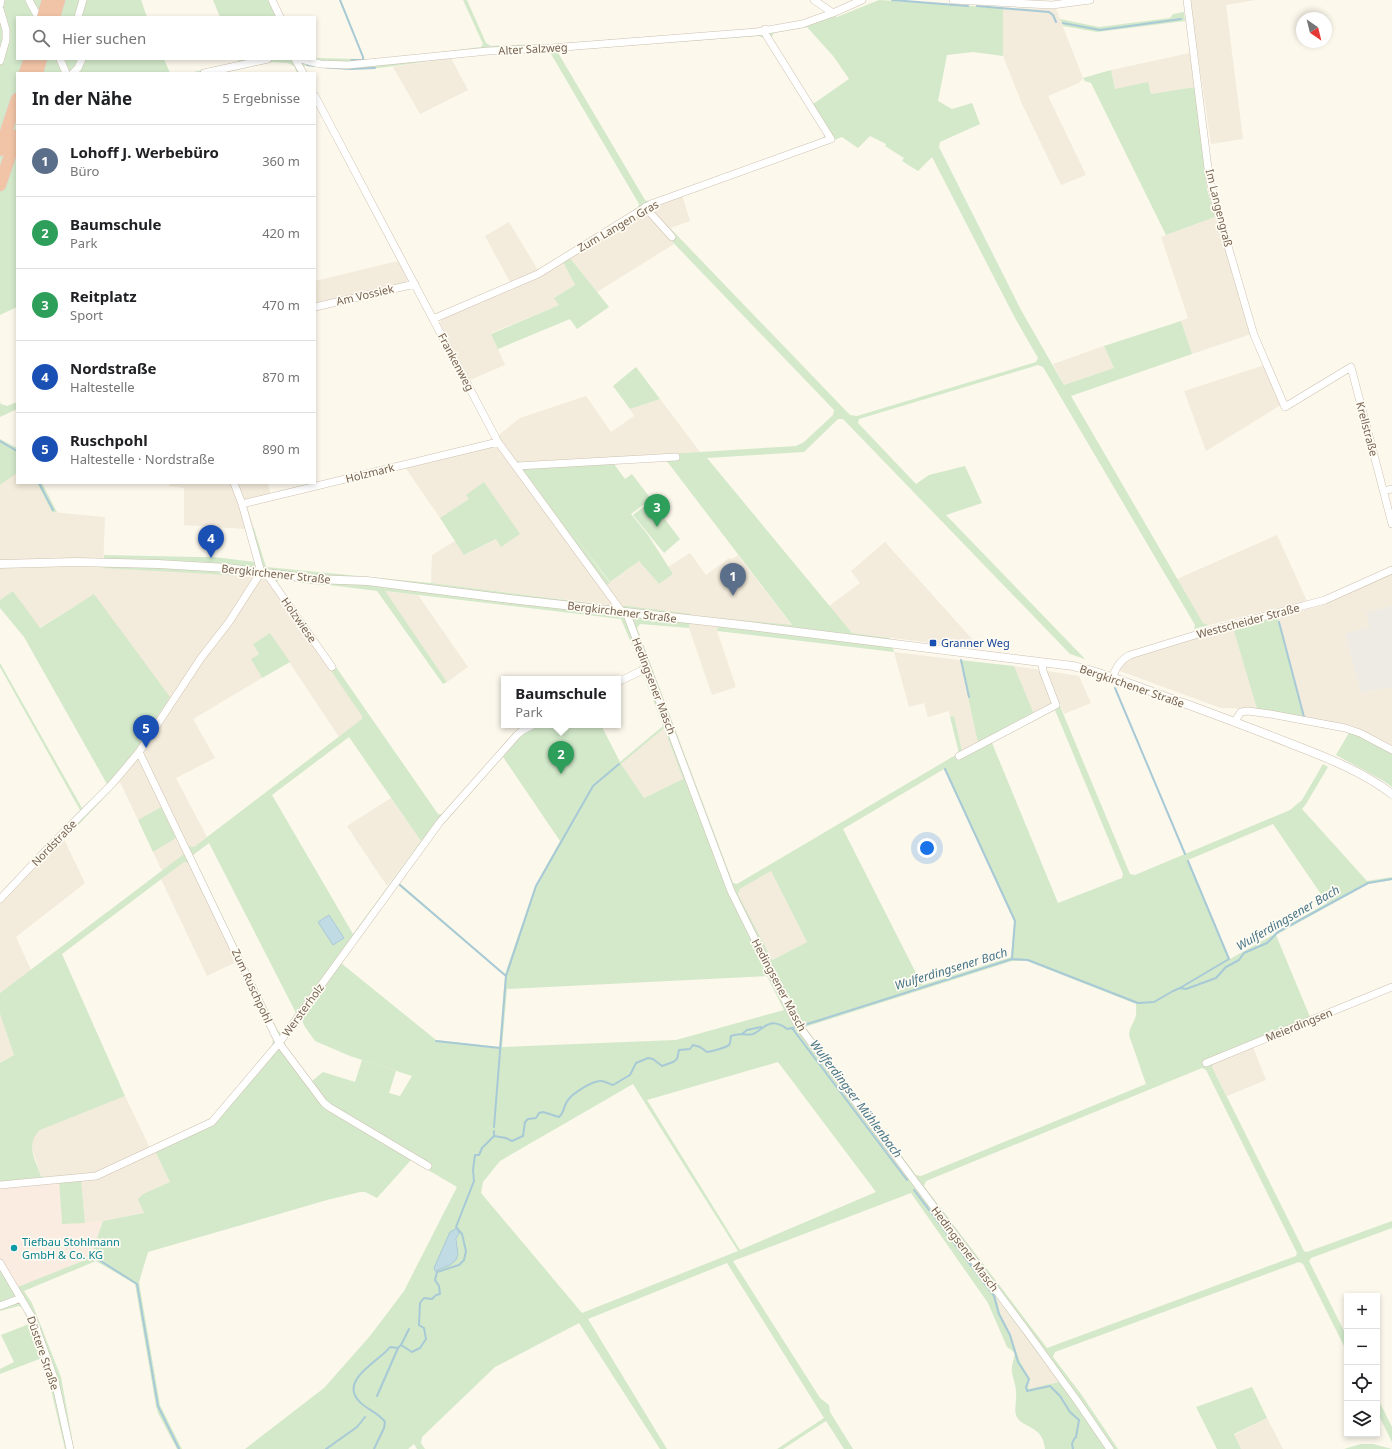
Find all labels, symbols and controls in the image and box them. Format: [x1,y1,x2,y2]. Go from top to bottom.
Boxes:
north arrow [1296,12,1332,48]
search box [16,16,316,60]
icon: search [30,27,52,49]
text: Hier suchen [62,28,146,48]
street label: Alter Salzweg [498,39,568,58]
text: In der Nähe [32,87,132,110]
text: 5 Ergebnisse [222,89,300,107]
text: Lohoff J. Werbebüro [70,142,219,162]
text: 1 [41,152,49,170]
text: 360 m [262,152,300,170]
text: Büro [70,162,99,180]
street label: Im Langengraß [1203,167,1236,248]
street label: Zum Langen Gras [574,196,661,255]
text: Baumschule [70,214,162,234]
text: 2 [41,224,49,242]
text: 420 m [262,224,300,242]
text: Park [70,234,97,252]
street label: Am Vossiek [335,281,395,308]
text: Reitplatz [70,286,137,306]
text: 3 [41,296,49,314]
text: 470 m [262,296,300,314]
text: Sport [70,306,103,324]
street label: Frankenweg [435,330,478,393]
text: Nordstraße [70,358,156,378]
text: 4 [41,368,49,386]
text: 870 m [262,368,300,386]
text: Haltestelle [70,378,135,396]
street label: Krellstraße [1353,400,1382,458]
text: Ruschpohl [70,430,148,450]
text: 5 [41,440,49,458]
text: 890 m [262,440,300,458]
text: Haltestelle · Nordstraße [70,450,215,468]
street label: Holzmark [344,459,396,486]
pin: 3 [644,494,670,527]
pin: 4 [198,525,224,558]
street label: Bergkirchener Straße [221,560,332,587]
pin: 1 [720,563,746,596]
street label: Holzwiese [278,594,320,645]
street label: Bergkirchener Straße [567,597,678,626]
street label: Westscheider Straße [1195,600,1301,641]
street label: Hedingsener Masch [629,635,680,737]
place label: Granner Weg [941,635,1010,650]
marker: Granner Weg [928,638,938,648]
street label: Bergkirchener Straße [1078,661,1187,711]
popup [501,676,621,728]
text: Baumschule [515,683,607,703]
text: Park [515,703,543,721]
pin: 5 [133,715,159,748]
pin: 2 [548,741,574,774]
street label: Nordstraße [28,816,80,869]
your location [917,838,937,858]
water label: Wulferdingsener Bach [1233,881,1343,954]
street label: Hedingsener Masch [749,936,810,1034]
water label: Wulferdingsener Bach [892,943,1009,994]
street label: Zum Ruschpohl [229,946,276,1025]
street label: Wersterholz [278,980,327,1039]
street label: Meierdingsen [1263,1004,1335,1045]
water label: Wulferdingser Mühlenbach [806,1036,906,1161]
street label: Hedingsener Masch [928,1203,1002,1294]
place label: Tiefbau Stohlmann GmbH & Co. KG [22,1234,120,1262]
marker: Tiefbau Stohlmann GmbH & Co. KG [9,1243,19,1253]
map controls [1344,1293,1380,1437]
button: + [1344,1293,1380,1329]
street label: Düstere Straße [24,1314,63,1392]
button: − [1344,1329,1380,1365]
button: locate [1344,1365,1380,1401]
button: layers [1344,1401,1380,1437]

